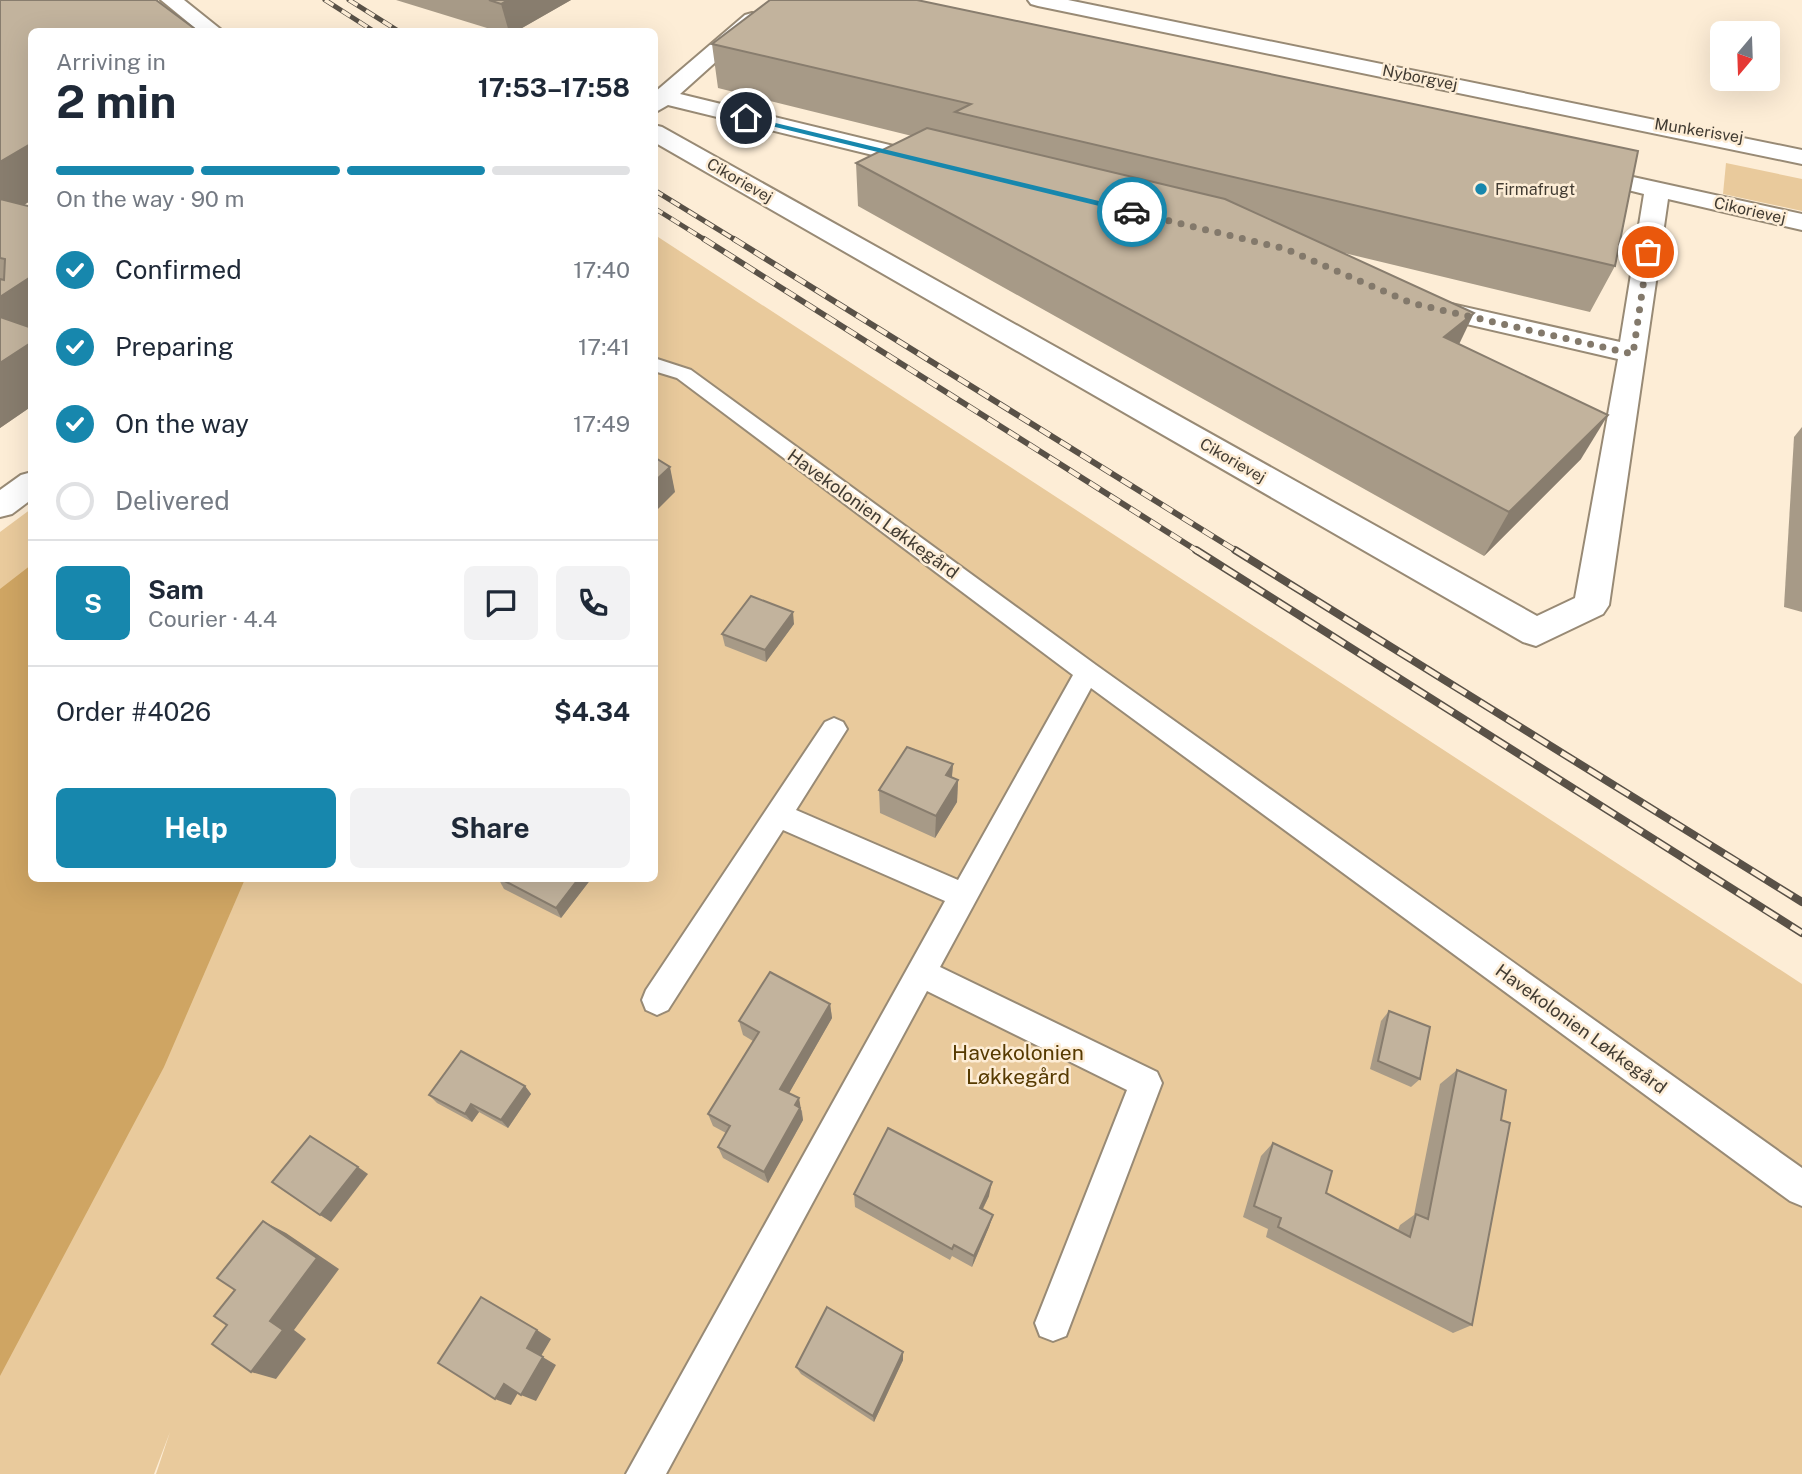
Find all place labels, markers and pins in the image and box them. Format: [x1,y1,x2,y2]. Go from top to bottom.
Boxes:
pin [716,88,776,148]
place label: Firmafrugt [1495,180,1575,199]
marker: Firmafrugt [1473,181,1489,197]
pin [1618,222,1678,282]

